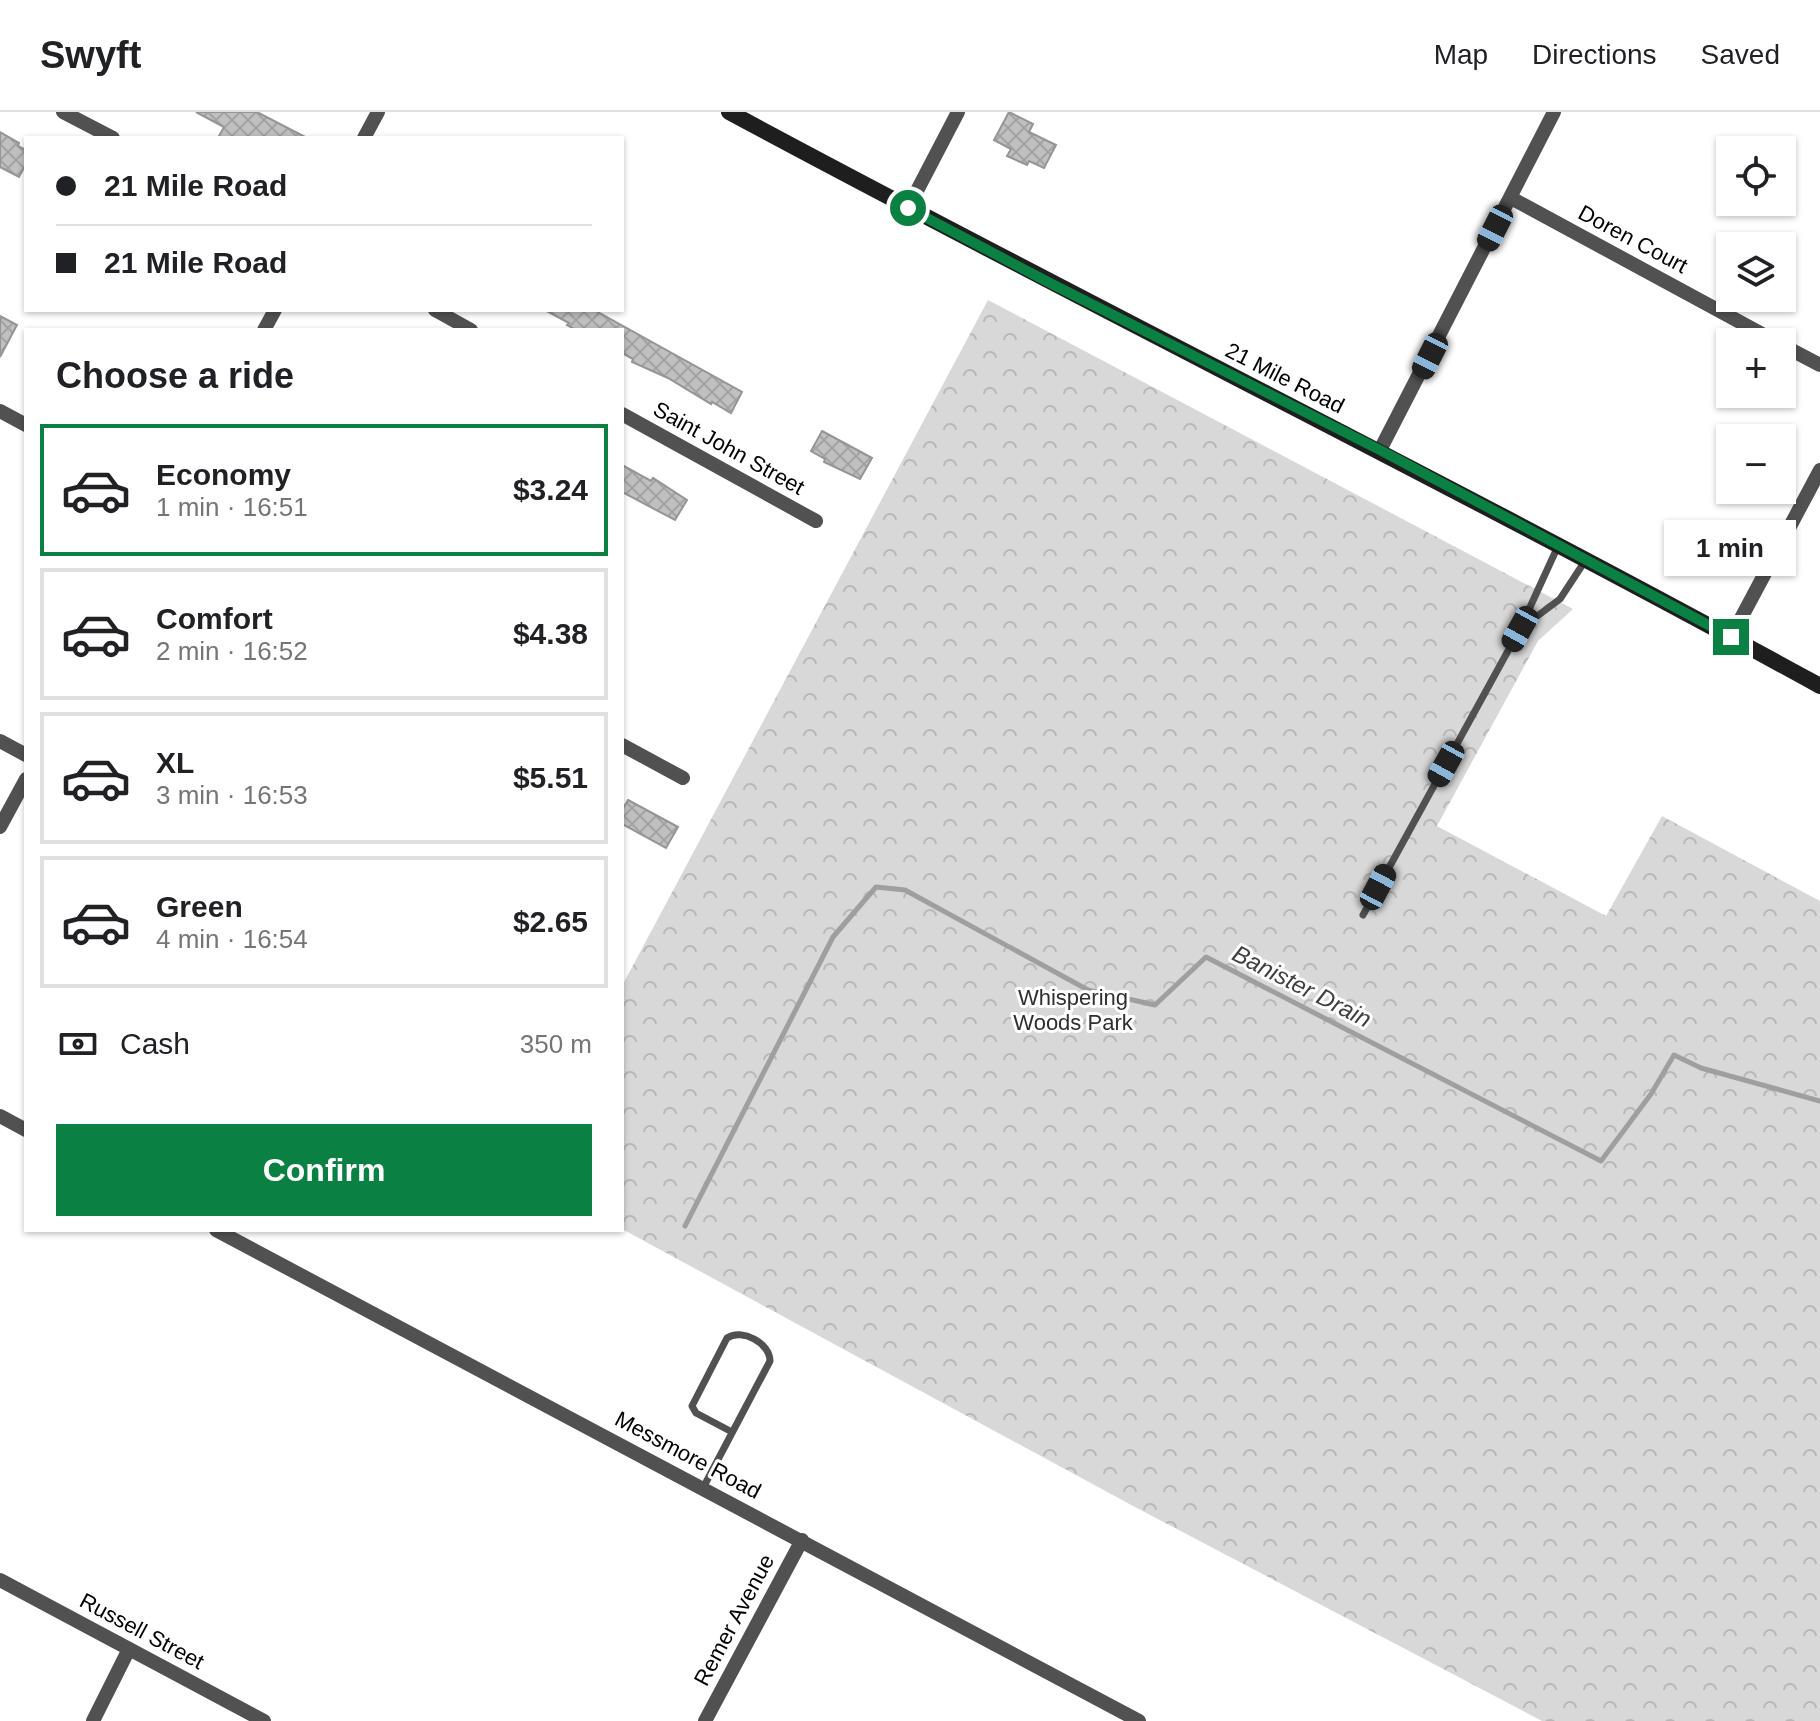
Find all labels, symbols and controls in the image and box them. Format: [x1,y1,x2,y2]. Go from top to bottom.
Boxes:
text: Swyft [40,34,141,76]
text: Map [1434,39,1488,70]
text: Directions [1532,39,1657,70]
text: Saved [1701,39,1780,70]
map controls [1716,136,1796,504]
button: locate [1716,136,1796,216]
text: 21 Mile Road [104,169,287,202]
route start [890,190,926,226]
street label: Doren Court [1574,200,1692,278]
car [1473,201,1517,255]
button: layers [1716,232,1796,312]
text: 21 Mile Road [104,246,287,279]
button: + [1716,328,1796,408]
car [1408,329,1452,383]
street label: 21 Mile Road [1222,337,1348,419]
text: Choose a ride [56,355,294,396]
street label: Saint John Street [649,396,809,500]
button: − [1716,424,1796,504]
icon: car [60,454,132,526]
text: Economy [156,458,291,491]
text: $3.24 [513,473,588,506]
text: 1 min · 16:51 [156,492,308,522]
callout: 1 min [1665,521,1797,577]
text: 1 min [1696,533,1764,563]
icon: car [60,598,132,670]
text: Comfort [156,602,273,635]
car [1498,602,1542,656]
text: $4.38 [513,617,588,650]
route end [1713,619,1749,655]
text: 2 min · 16:52 [156,636,308,666]
car [1424,737,1468,791]
icon: car [60,742,132,814]
text: XL [156,746,194,779]
text: $5.51 [513,761,588,794]
text: 3 min · 16:53 [156,780,308,810]
car [1356,860,1400,914]
icon: car [60,886,132,958]
text: Green [156,890,243,923]
text: $2.65 [513,905,588,938]
text: 4 min · 16:54 [156,924,308,954]
water label: Banister Drain [1228,939,1376,1033]
park label: Whispering Woods Park [1013,985,1134,1035]
icon: cash [56,1022,100,1066]
text: Cash [120,1027,190,1060]
text: 350 m [520,1029,592,1059]
button: Confirm [56,1124,592,1216]
street label: Messmore Road [611,1406,765,1504]
street label: Remer Avenue [689,1550,779,1690]
street label: Russell Street [76,1588,208,1674]

